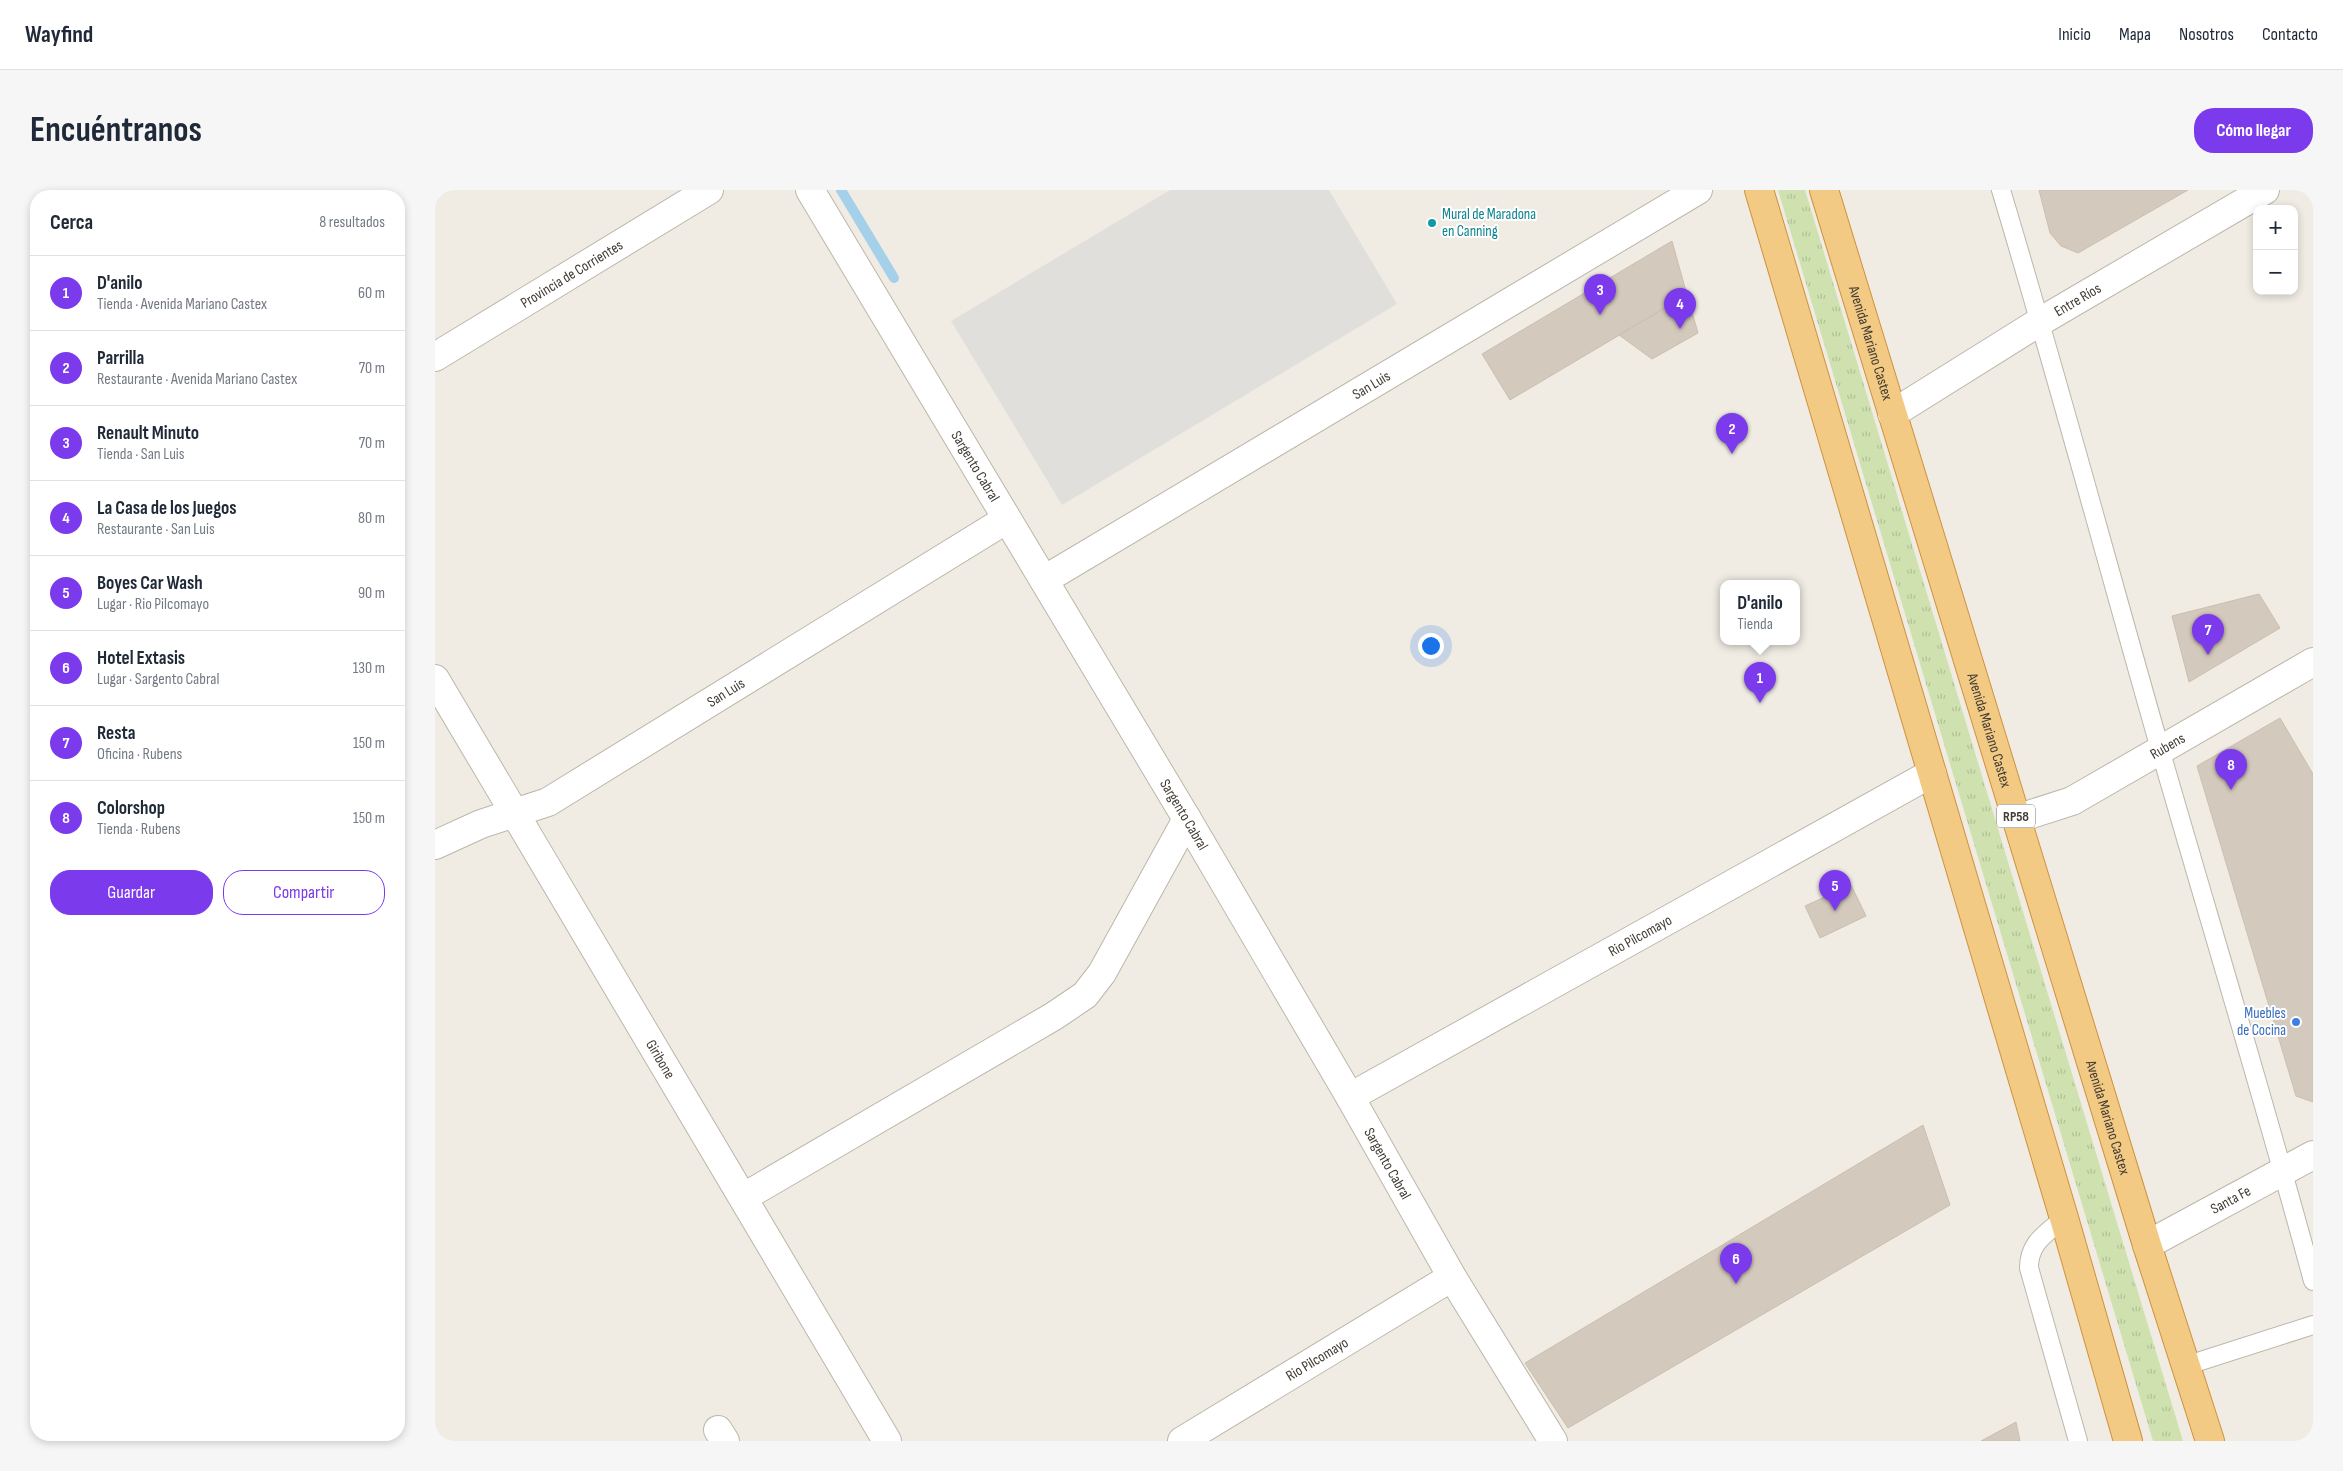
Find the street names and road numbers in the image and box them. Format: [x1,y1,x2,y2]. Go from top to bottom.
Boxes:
street label: Provincia de Corrientes [517,236,627,313]
street label: Entre Ríos [2051,279,2105,321]
street label: Avenida Mariano Castex [1844,283,1897,403]
street label: San Luis [1349,367,1394,404]
street label: Sargento Cabral [947,428,1004,505]
street label: Avenida Mariano Castex [1962,670,2015,790]
street label: San Luis [704,674,749,712]
street label: Rubens [2147,729,2189,764]
street label: Sargento Cabral [1155,776,1212,854]
road number: RP58 [1997,804,2035,828]
street label: Rio Pilcomayo [1605,911,1675,961]
street label: Giribone [641,1036,679,1082]
street label: Avenida Mariano Castex [2081,1057,2134,1177]
street label: Sargento Cabral [1359,1124,1415,1203]
street label: Santa Fe [2207,1182,2254,1219]
street label: Rio Pilcomayo [1283,1333,1352,1386]

